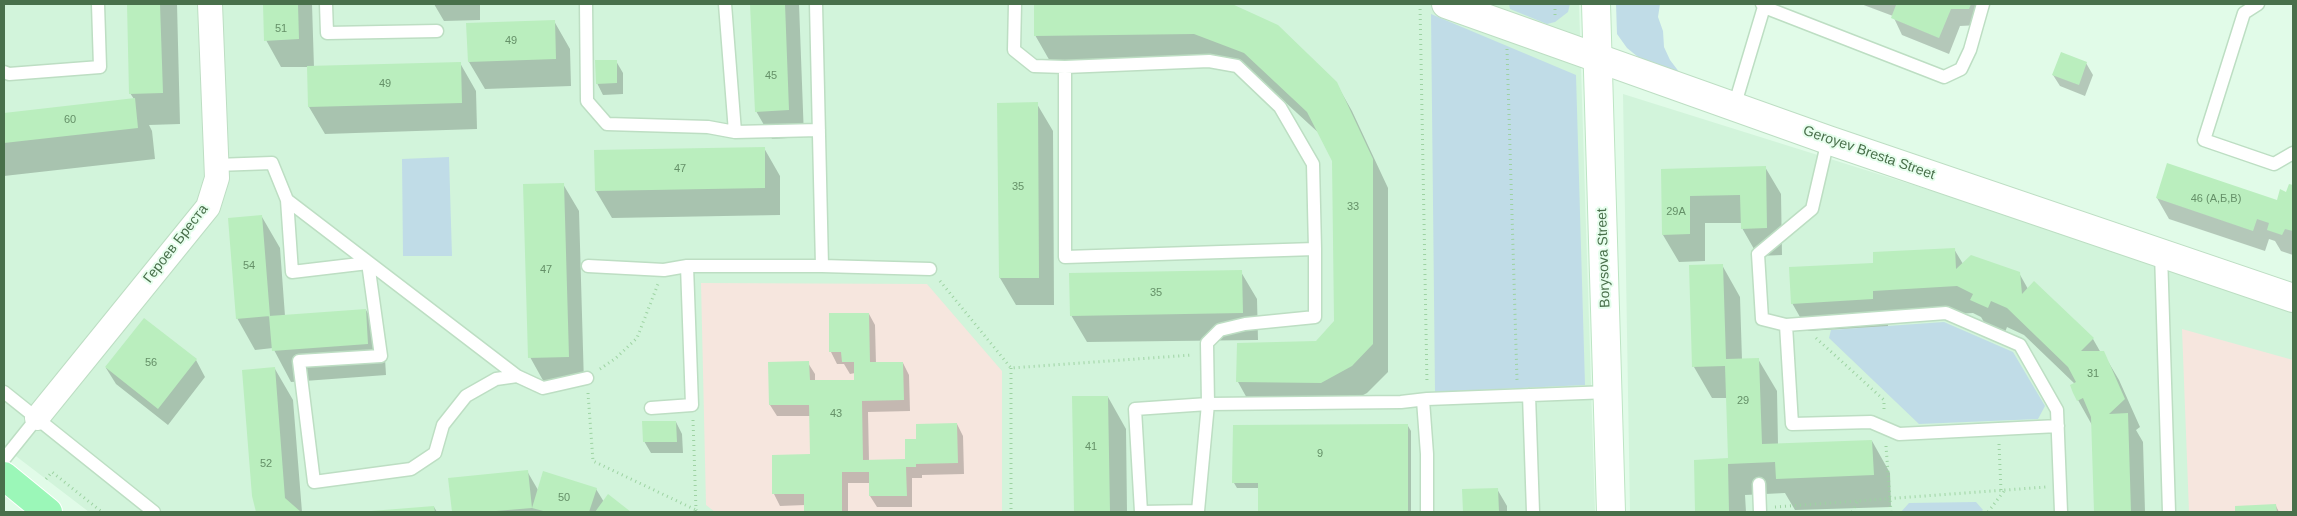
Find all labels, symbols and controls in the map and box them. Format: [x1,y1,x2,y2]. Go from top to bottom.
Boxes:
house number: 51 [275,22,287,36]
house number: 49 [505,34,517,48]
house number: 45 [765,69,777,83]
house number: 49 [379,77,391,91]
house number: 60 [64,113,76,127]
street label: Geroyev Bresta Street [1801,123,1937,183]
house number: 47 [674,162,686,176]
house number: 35 [1012,180,1024,194]
house number: 46 (А,Б,В) [2191,192,2241,206]
house number: 33 [1347,200,1359,214]
street label: Героев Бреста [140,201,212,287]
house number: 29А [1666,205,1686,219]
street label: Borysova Street [1594,208,1614,308]
house number: 54 [243,259,255,273]
house number: 47 [540,263,552,277]
house number: 35 [1150,286,1162,300]
house number: 56 [145,356,157,370]
house number: 31 [2087,367,2099,381]
house number: 29 [1737,394,1749,408]
house number: 43 [830,407,842,421]
house number: 41 [1085,440,1097,454]
house number: 9 [1317,447,1323,461]
house number: 52 [260,457,272,471]
house number: 50 [558,491,570,505]

